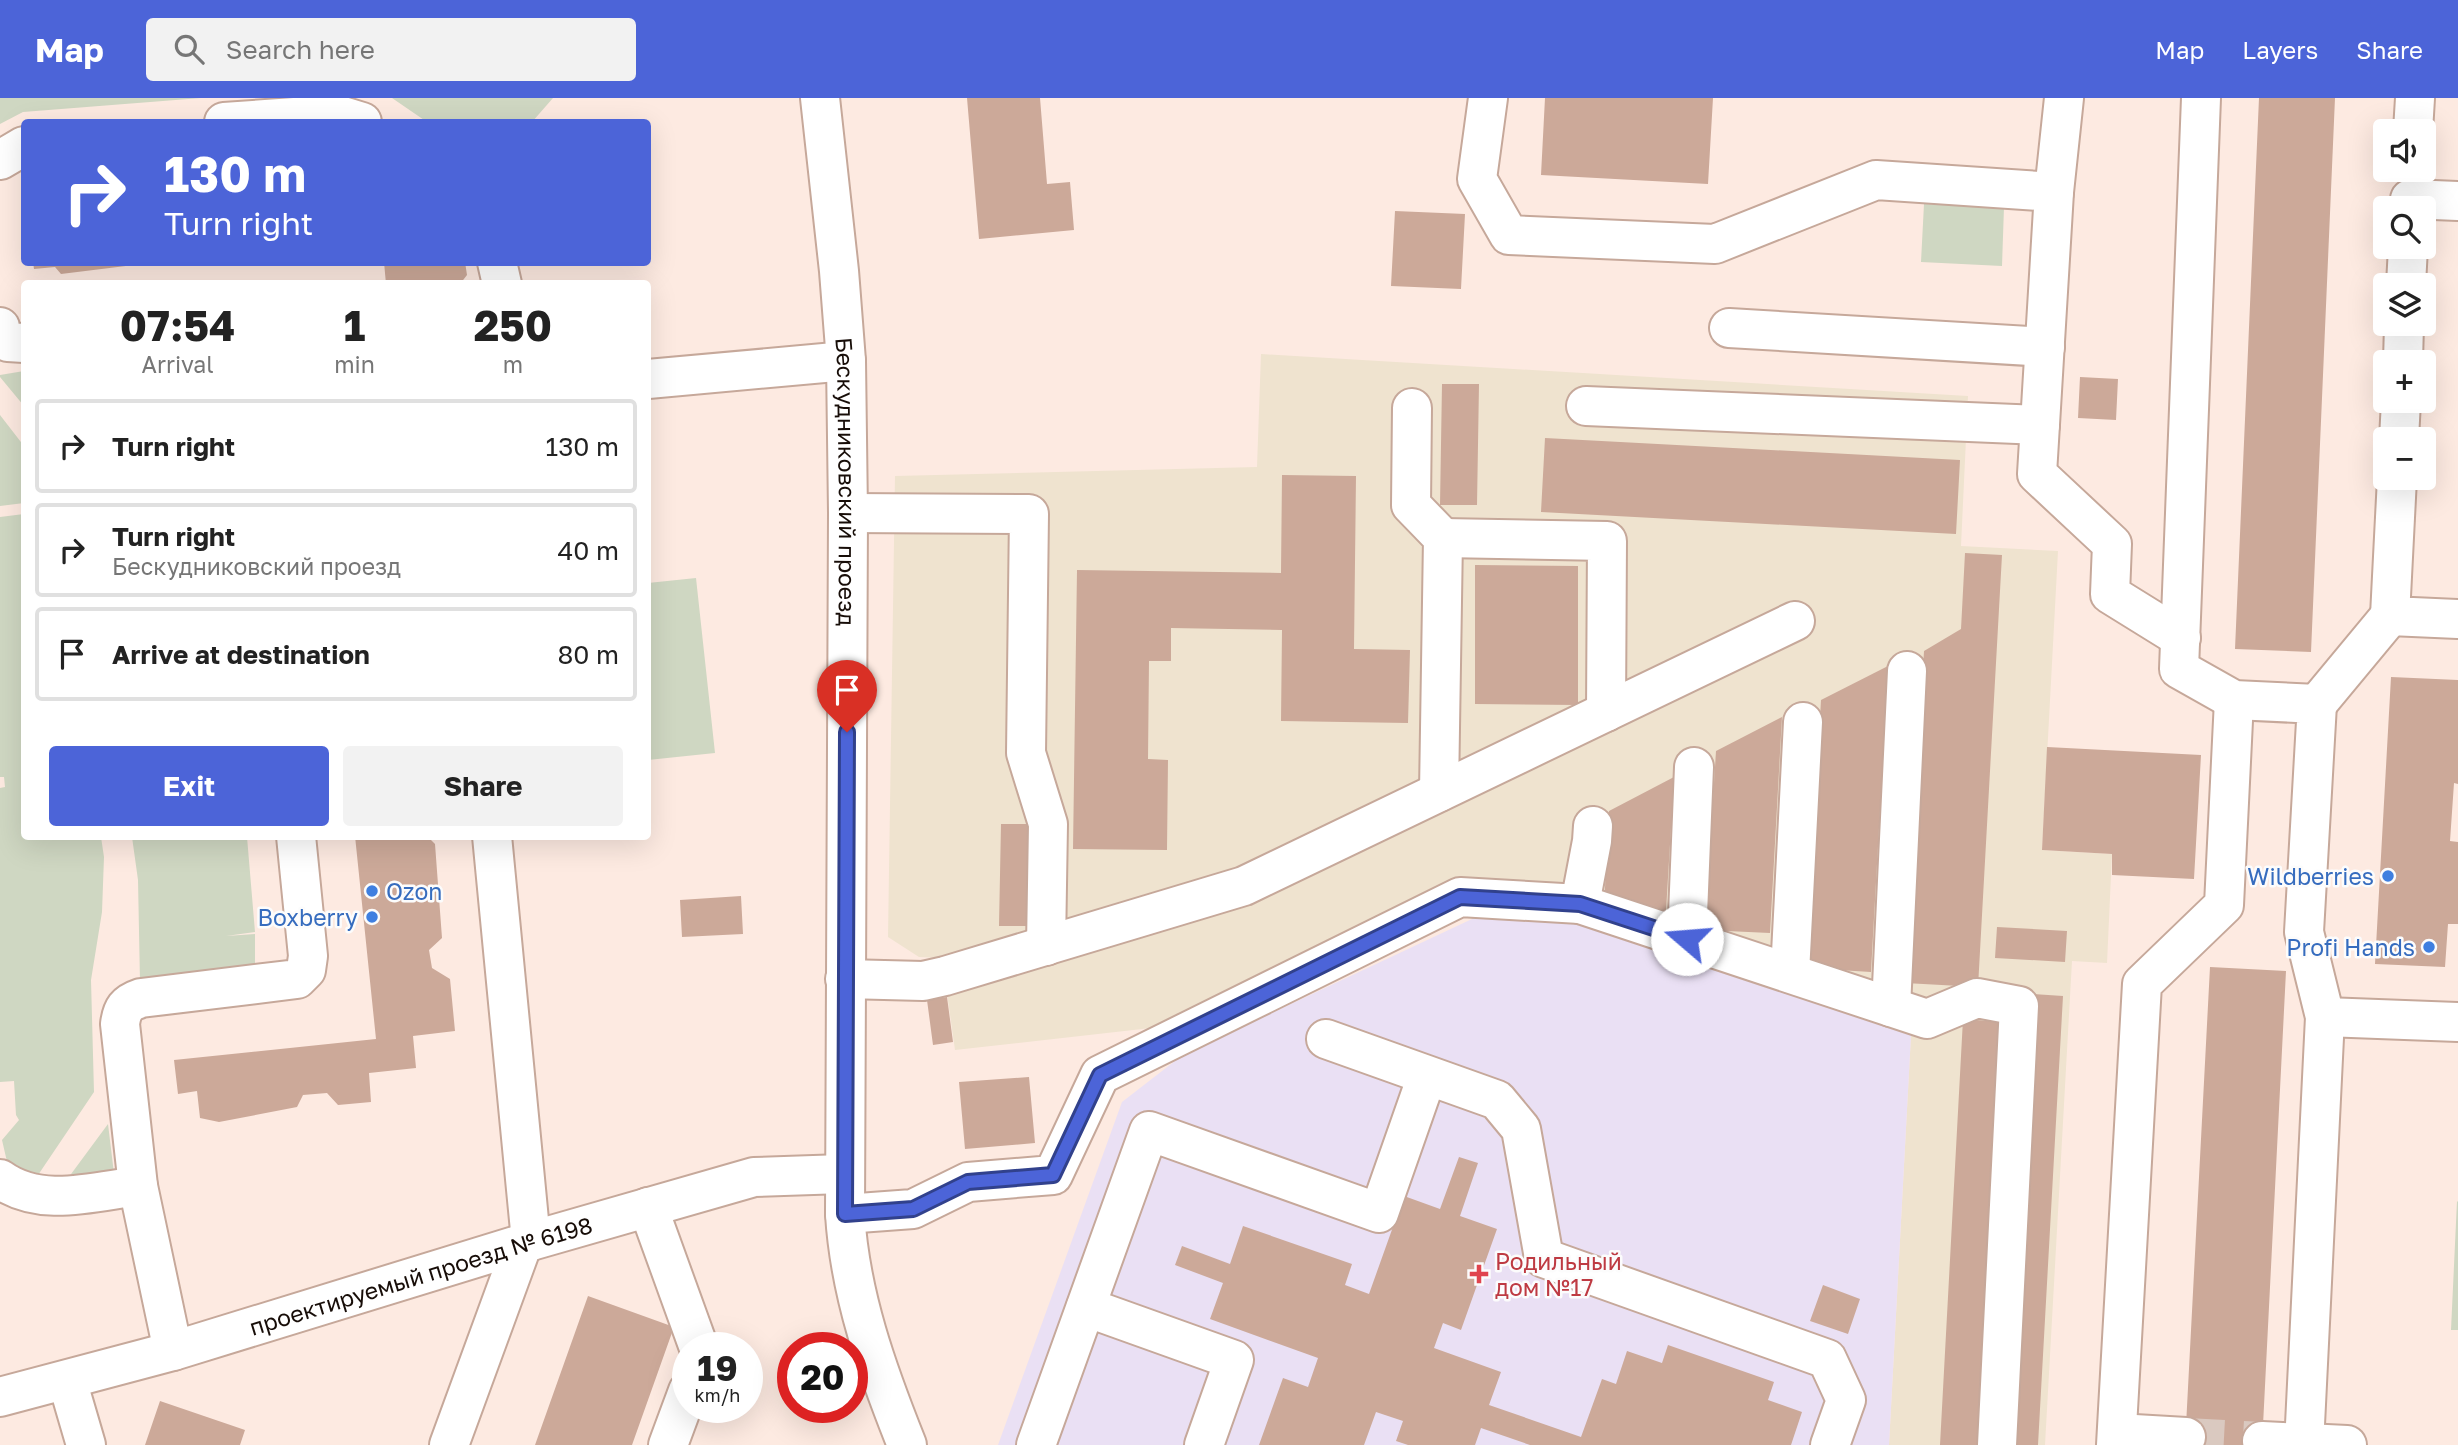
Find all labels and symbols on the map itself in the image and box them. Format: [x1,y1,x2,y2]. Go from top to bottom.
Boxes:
street label: Бескудниковский проезд [830,336,862,626]
pin [817,660,877,732]
place label: Wildberries [2247,862,2374,890]
marker: Wildberries [2380,868,2396,884]
place label: Ozon [386,877,442,905]
marker: Ozon [364,883,380,899]
position arrow [1650,902,1724,976]
place label: Boxberry [258,903,358,931]
marker: Boxberry [364,909,380,925]
place label: Profi Hands [2286,933,2415,961]
marker: Profi Hands [2421,939,2437,955]
street label: проектируемый проезд № 6198 [246,1210,595,1341]
place label: Родильный дом №17 [1495,1247,1622,1301]
marker: Родильный дом №17 [1469,1264,1489,1284]
speed limit sign: 20 [777,1332,868,1423]

